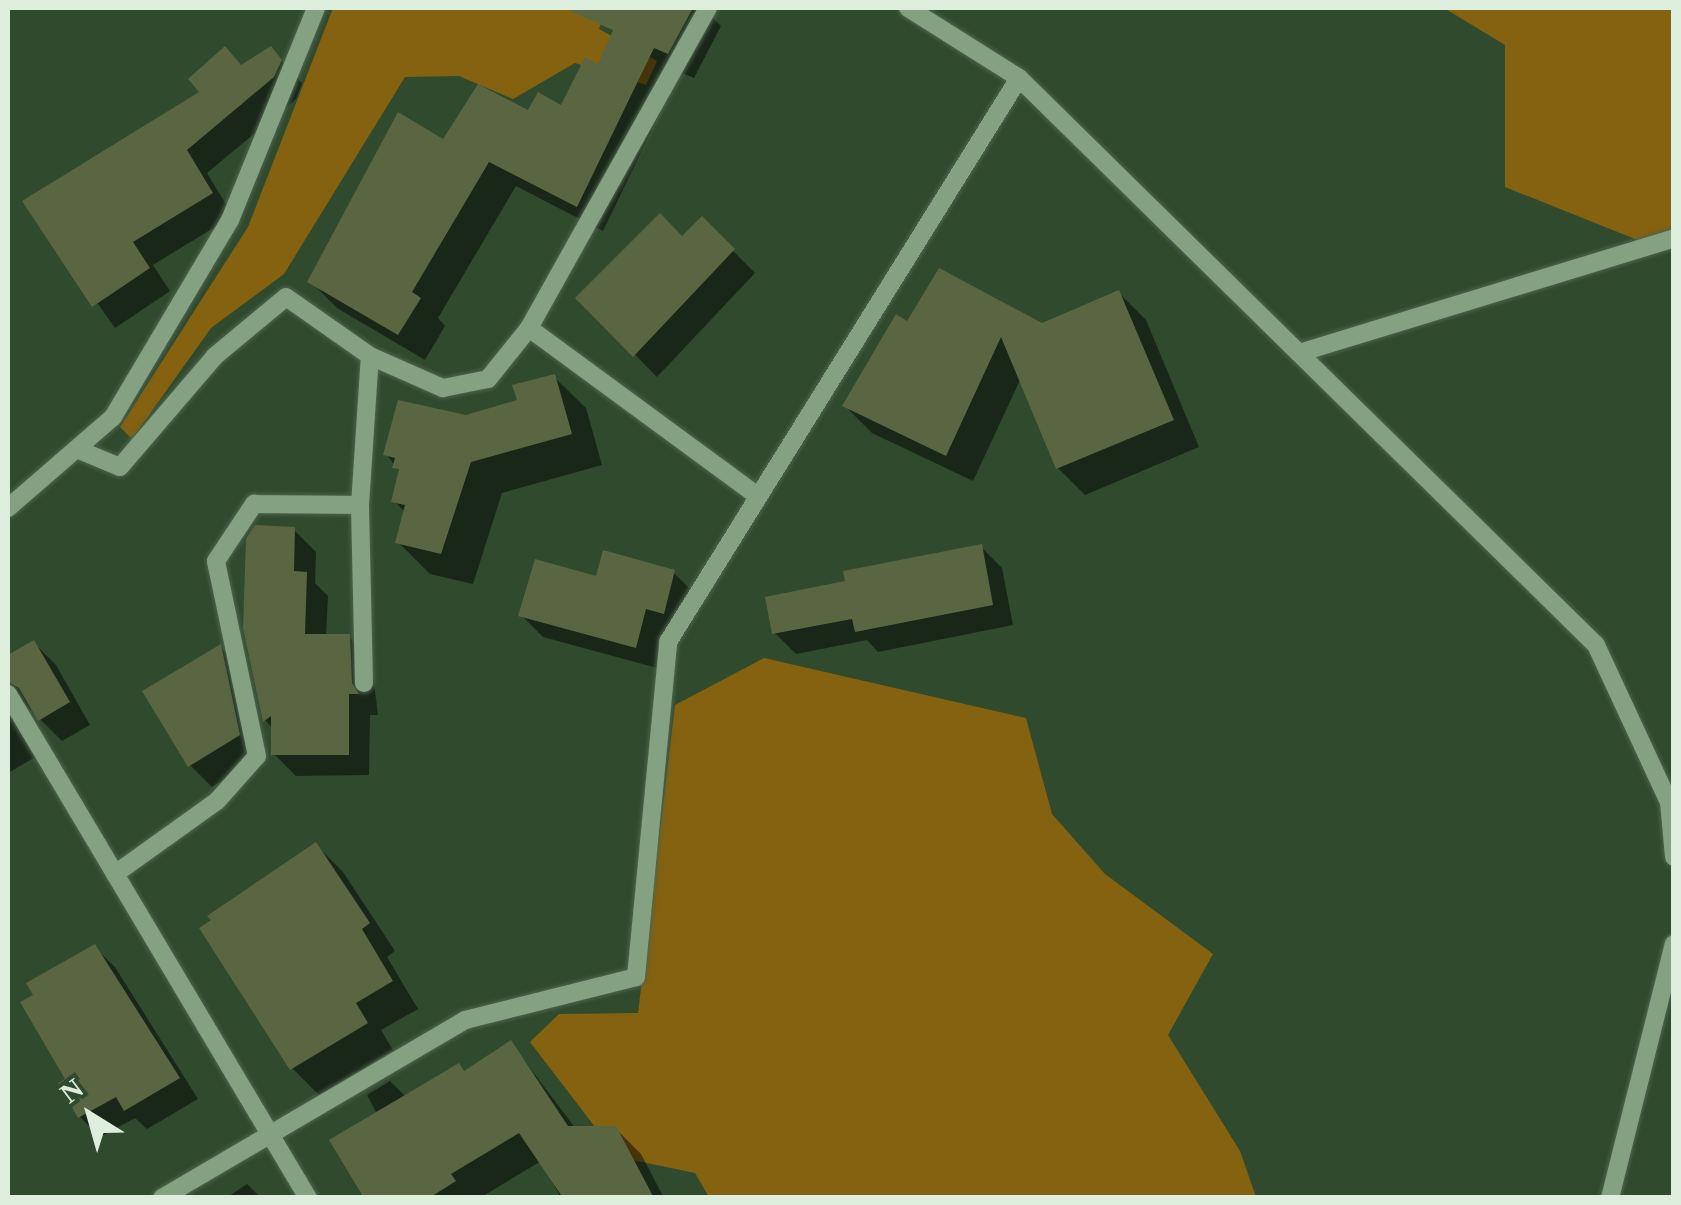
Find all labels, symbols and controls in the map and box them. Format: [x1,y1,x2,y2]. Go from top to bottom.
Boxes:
north arrow [40,1065,140,1165]
text: N [54,1072,89,1109]

